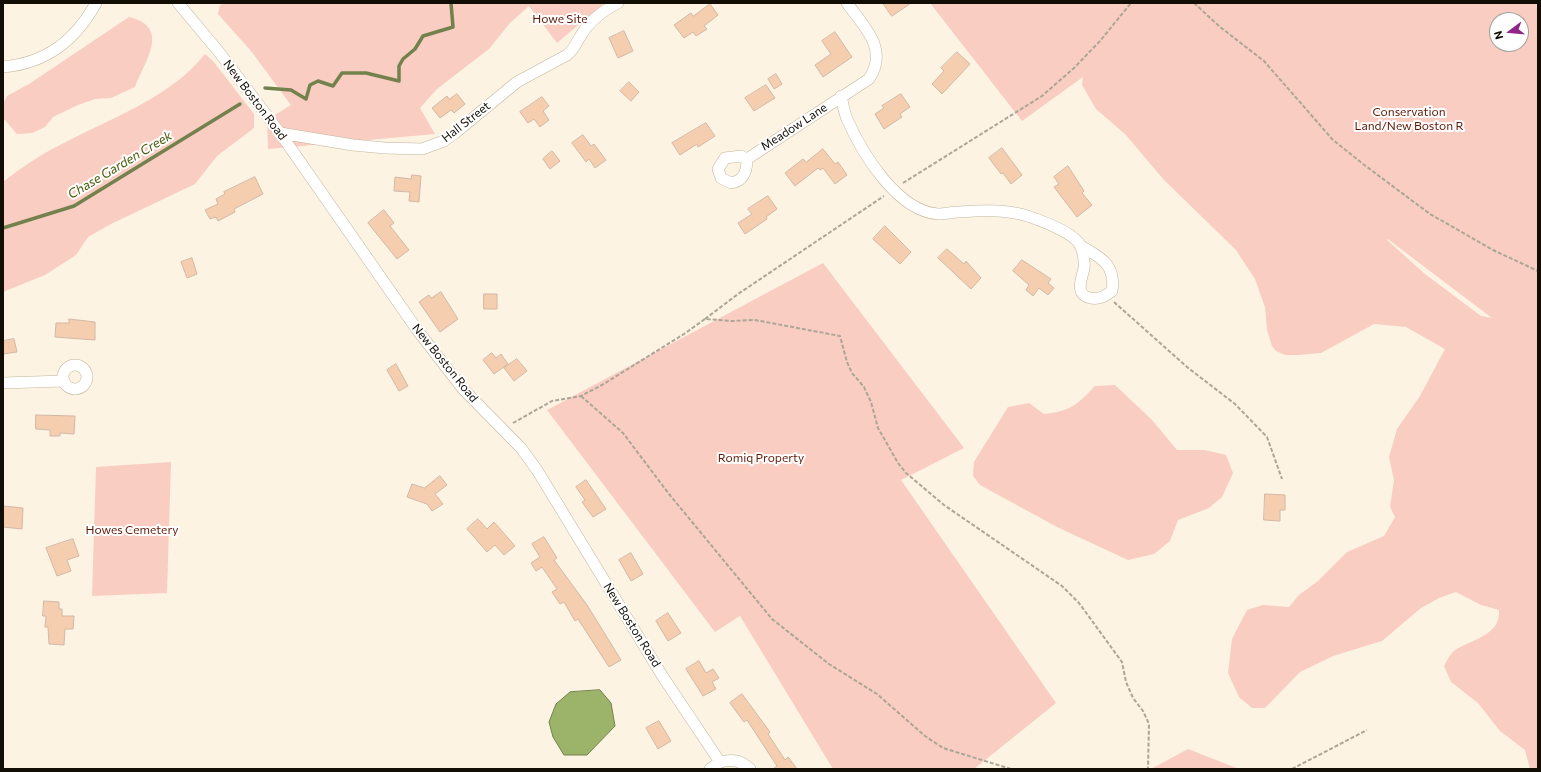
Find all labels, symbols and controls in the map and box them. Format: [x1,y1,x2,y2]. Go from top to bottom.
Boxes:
park label: Howe Site [532,12,588,26]
north arrow [1489,12,1529,52]
text: N [1491,29,1505,41]
street label: New Boston Road [220,57,290,143]
street label: Hall Street [439,99,493,145]
street label: Meadow Lane [758,100,830,154]
park label: Conservation Land/New Boston R [1355,105,1463,133]
water label: Chase Garden Creek [65,128,175,202]
street label: New Boston Road [409,321,481,405]
park label: Romiq Property [718,451,804,465]
park label: Howes Cemetery [86,523,178,537]
street label: New Boston Road [600,580,664,670]

